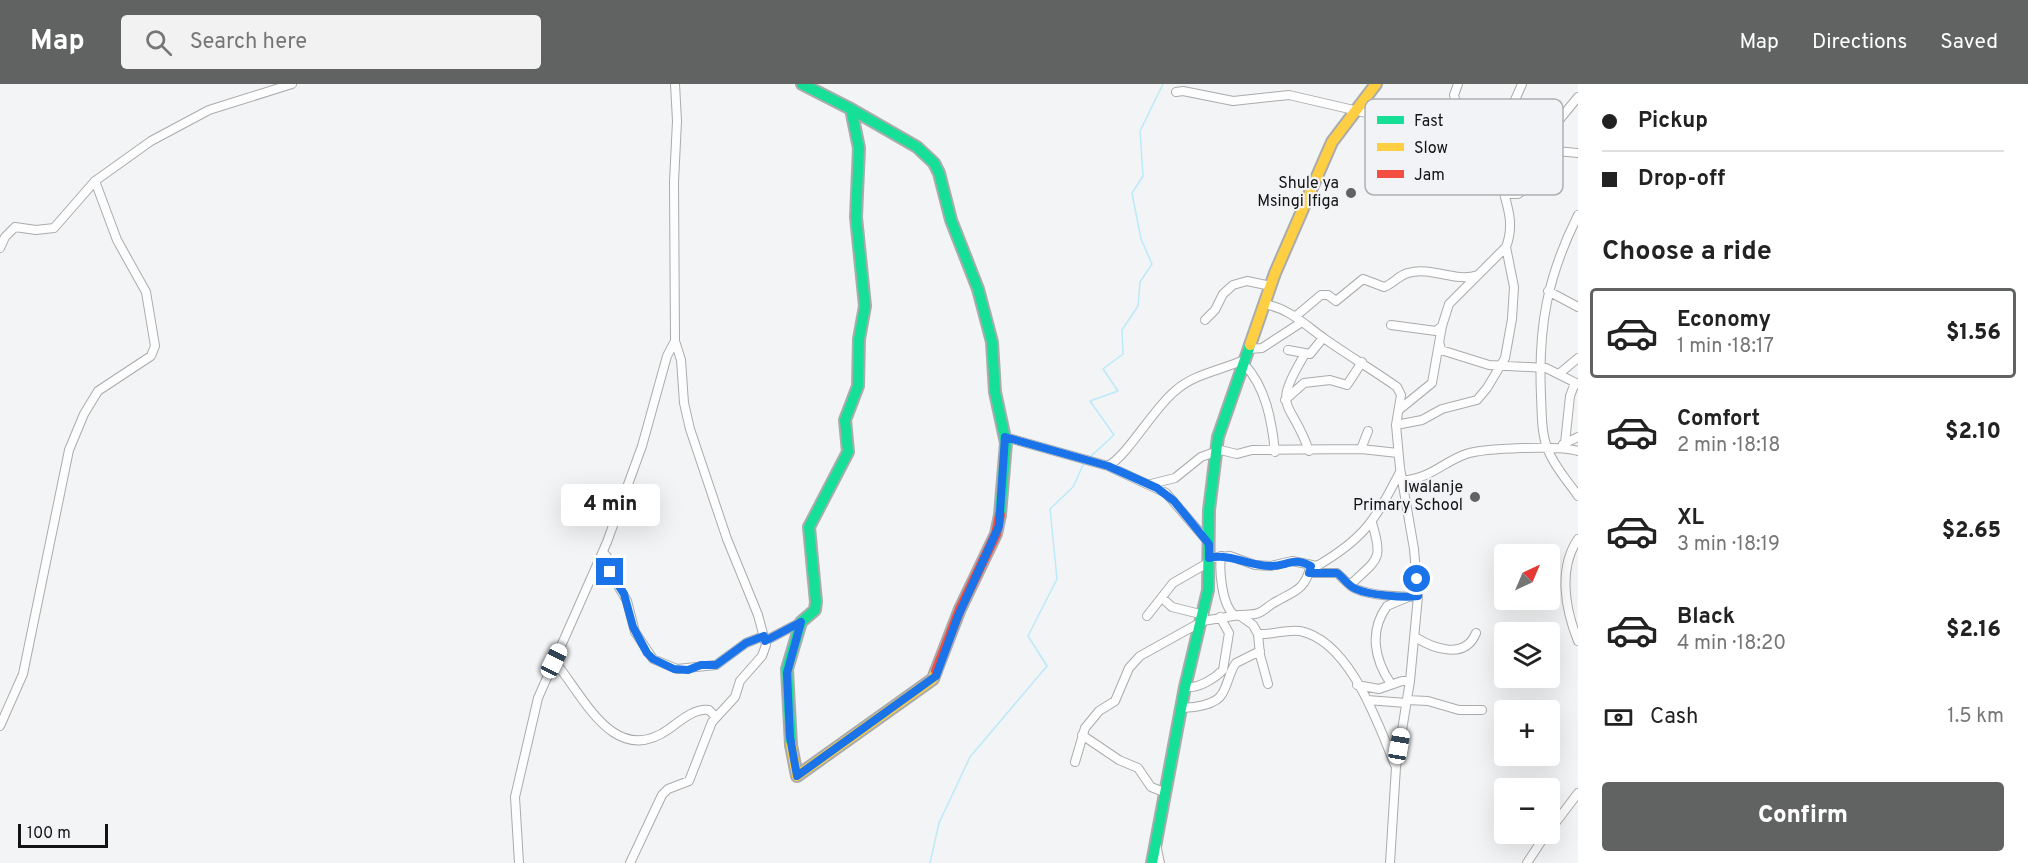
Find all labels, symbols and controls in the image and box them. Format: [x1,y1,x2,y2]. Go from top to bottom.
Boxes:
search box [121,15,541,69]
text: Map [30,24,85,60]
icon: search [142,26,175,59]
text: Search here [190,29,307,56]
text: Map [1739,29,1779,56]
text: Directions [1812,29,1907,56]
text: Saved [1940,29,1998,56]
legend [1365,99,1563,195]
text: Pickup [1638,108,1708,135]
text: Fast [1414,112,1444,132]
text: Slow [1414,139,1448,159]
text: Jam [1414,166,1445,186]
text: Drop-off [1638,166,1725,193]
place label: Shule ya Msingi Ifiga [1257,174,1339,212]
marker: Shule ya Msingi Ifiga [1344,186,1358,200]
text: Choose a ride [1602,235,1772,269]
icon: car [1605,306,1659,360]
text: Economy [1677,307,1771,334]
text: $1.56 [1946,320,2001,347]
text: 1 min · 18:17 [1677,334,1774,360]
icon: car [1605,405,1659,459]
text: Comfort [1677,406,1760,433]
text: $2.10 [1945,419,2001,446]
text: 2 min · 18:18 [1677,433,1780,459]
place label: Iwalanje Primary School [1353,478,1463,516]
callout: 4 min [560,485,660,527]
marker: Iwalanje Primary School [1468,490,1482,504]
text: 4 min [584,492,637,518]
icon: car [1605,504,1659,558]
text: XL [1677,505,1704,532]
text: $2.65 [1942,518,2001,545]
text: 3 min · 18:19 [1677,532,1780,558]
north arrow [1494,544,1560,610]
map controls [1494,544,1560,844]
route end [596,558,623,585]
route start [1403,565,1430,592]
icon: car [1605,603,1659,657]
text: Black [1677,604,1735,631]
text: $2.16 [1946,617,2001,644]
button: layers [1494,622,1560,688]
text: 4 min · 18:20 [1677,631,1786,657]
car [538,641,570,681]
button: + [1494,700,1560,766]
icon: cash [1602,701,1635,734]
text: Cash [1650,704,1699,731]
text: 1.5 km [1947,704,2004,730]
car [1387,727,1411,765]
button: − [1494,778,1560,844]
button: Confirm [1602,782,2004,851]
scale bar [18,821,108,848]
text: 100 m [27,824,71,844]

